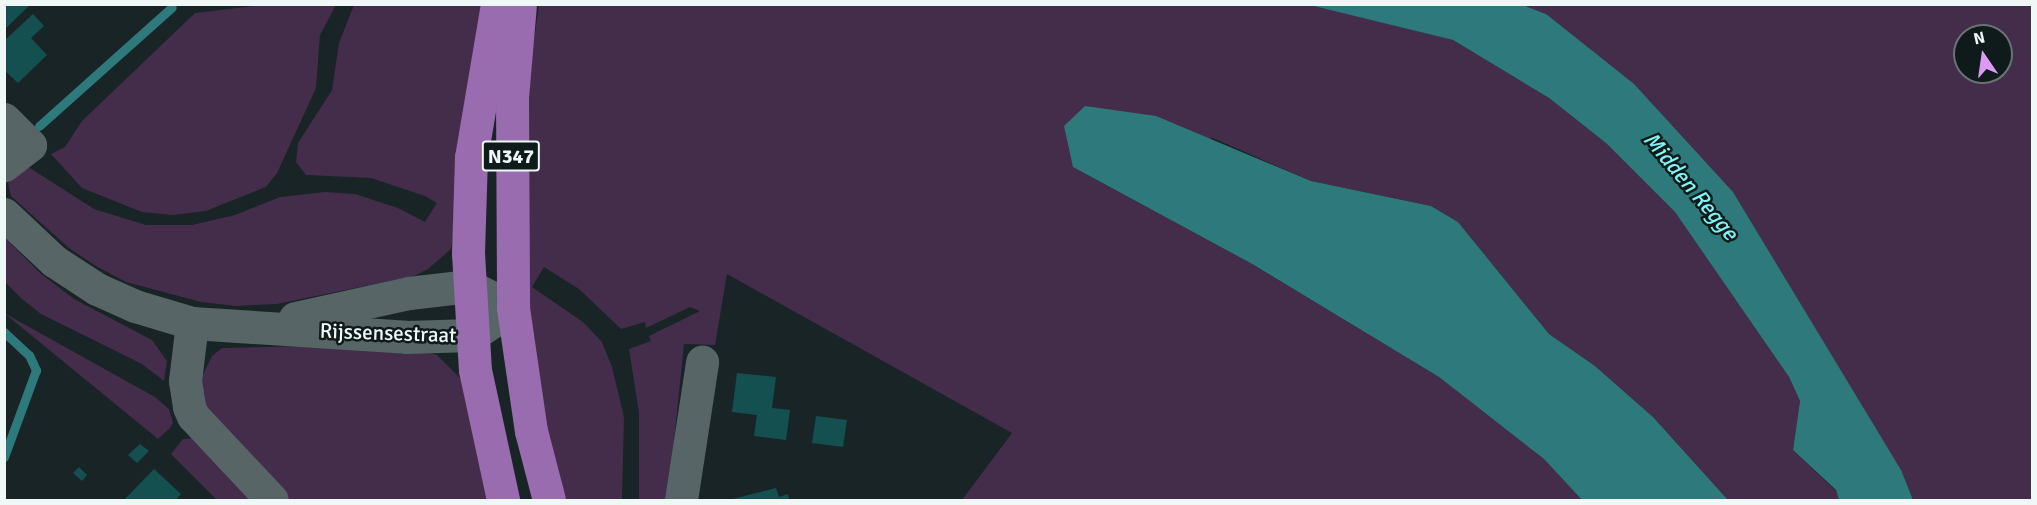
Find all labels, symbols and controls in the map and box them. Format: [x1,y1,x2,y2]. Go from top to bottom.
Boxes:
north arrow [1953,24,2013,84]
text: N [1972,27,1987,49]
water label: Midden Regge [1638,127,1744,245]
road number: N347 [481,139,541,173]
street label: Rijssensestraat [319,318,457,348]

